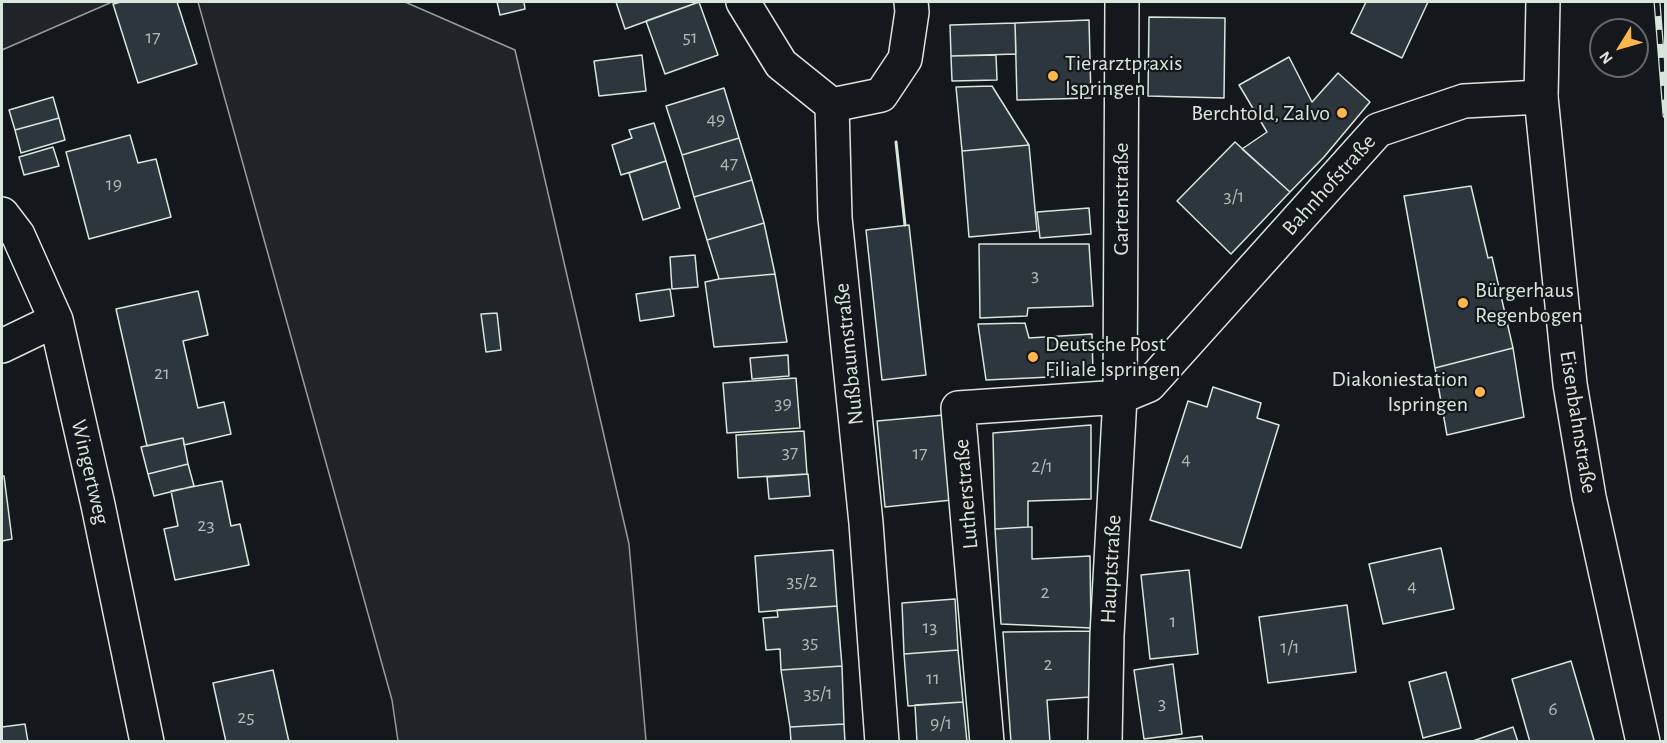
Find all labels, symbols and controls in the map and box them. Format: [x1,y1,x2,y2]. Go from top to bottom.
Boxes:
north arrow [1589,18,1649,78]
house number: 17 [145,25,161,49]
house number: 51 [682,25,698,49]
text: N [1596,48,1616,67]
place label: Tierarztpraxis Ispringen [1065,50,1182,101]
marker: Tierarztpraxis Ispringen [1046,69,1060,83]
place label: Berchtold, Zalvo [1191,100,1330,126]
marker: Berchtold, Zalvo [1335,106,1349,120]
house number: 49 [706,107,726,131]
street label: Bahnhofstraße [1277,129,1381,241]
street label: Gartenstraße [1108,143,1134,255]
house number: 47 [720,151,738,175]
house number: 19 [106,172,122,196]
house number: 3/1 [1224,184,1244,208]
house number: 3 [1031,263,1039,287]
place label: Bürgerhaus Regenbogen [1475,277,1583,328]
street label: Nußbaumstraße [828,282,870,426]
marker: Bürgerhaus Regenbogen [1456,296,1470,310]
place label: Deutsche Post Filiale Ispringen [1045,331,1181,382]
street label: Eisenbahnstraße [1554,349,1602,495]
marker: Deutsche Post Filiale Ispringen [1026,350,1040,364]
house number: 21 [154,361,170,385]
place label: Diakoniestation Ispringen [1332,366,1468,418]
marker: Diakoniestation Ispringen [1473,385,1487,399]
house number: 39 [774,391,792,415]
street label: Wingertweg [65,417,115,527]
street label: Lutherstraße [948,438,984,550]
house number: 37 [782,440,798,464]
house number: 17 [912,441,928,465]
house number: 4 [1181,447,1191,471]
house number: 2/1 [1031,454,1053,478]
house number: 23 [197,513,215,537]
street label: Hauptstraße [1095,514,1127,624]
house number: 35/2 [786,569,818,593]
house number: 4 [1407,574,1417,598]
house number: 2 [1040,580,1050,604]
house number: 1 [1170,609,1176,633]
house number: 13 [922,615,938,639]
house number: 35 [802,630,818,654]
house number: 1/1 [1280,635,1300,659]
house number: 2 [1043,652,1053,676]
house number: 11 [926,666,940,690]
house number: 35/1 [803,681,833,705]
house number: 3 [1158,691,1166,715]
house number: 6 [1548,697,1558,721]
house number: 25 [237,705,255,729]
house number: 9/1 [930,711,952,735]

